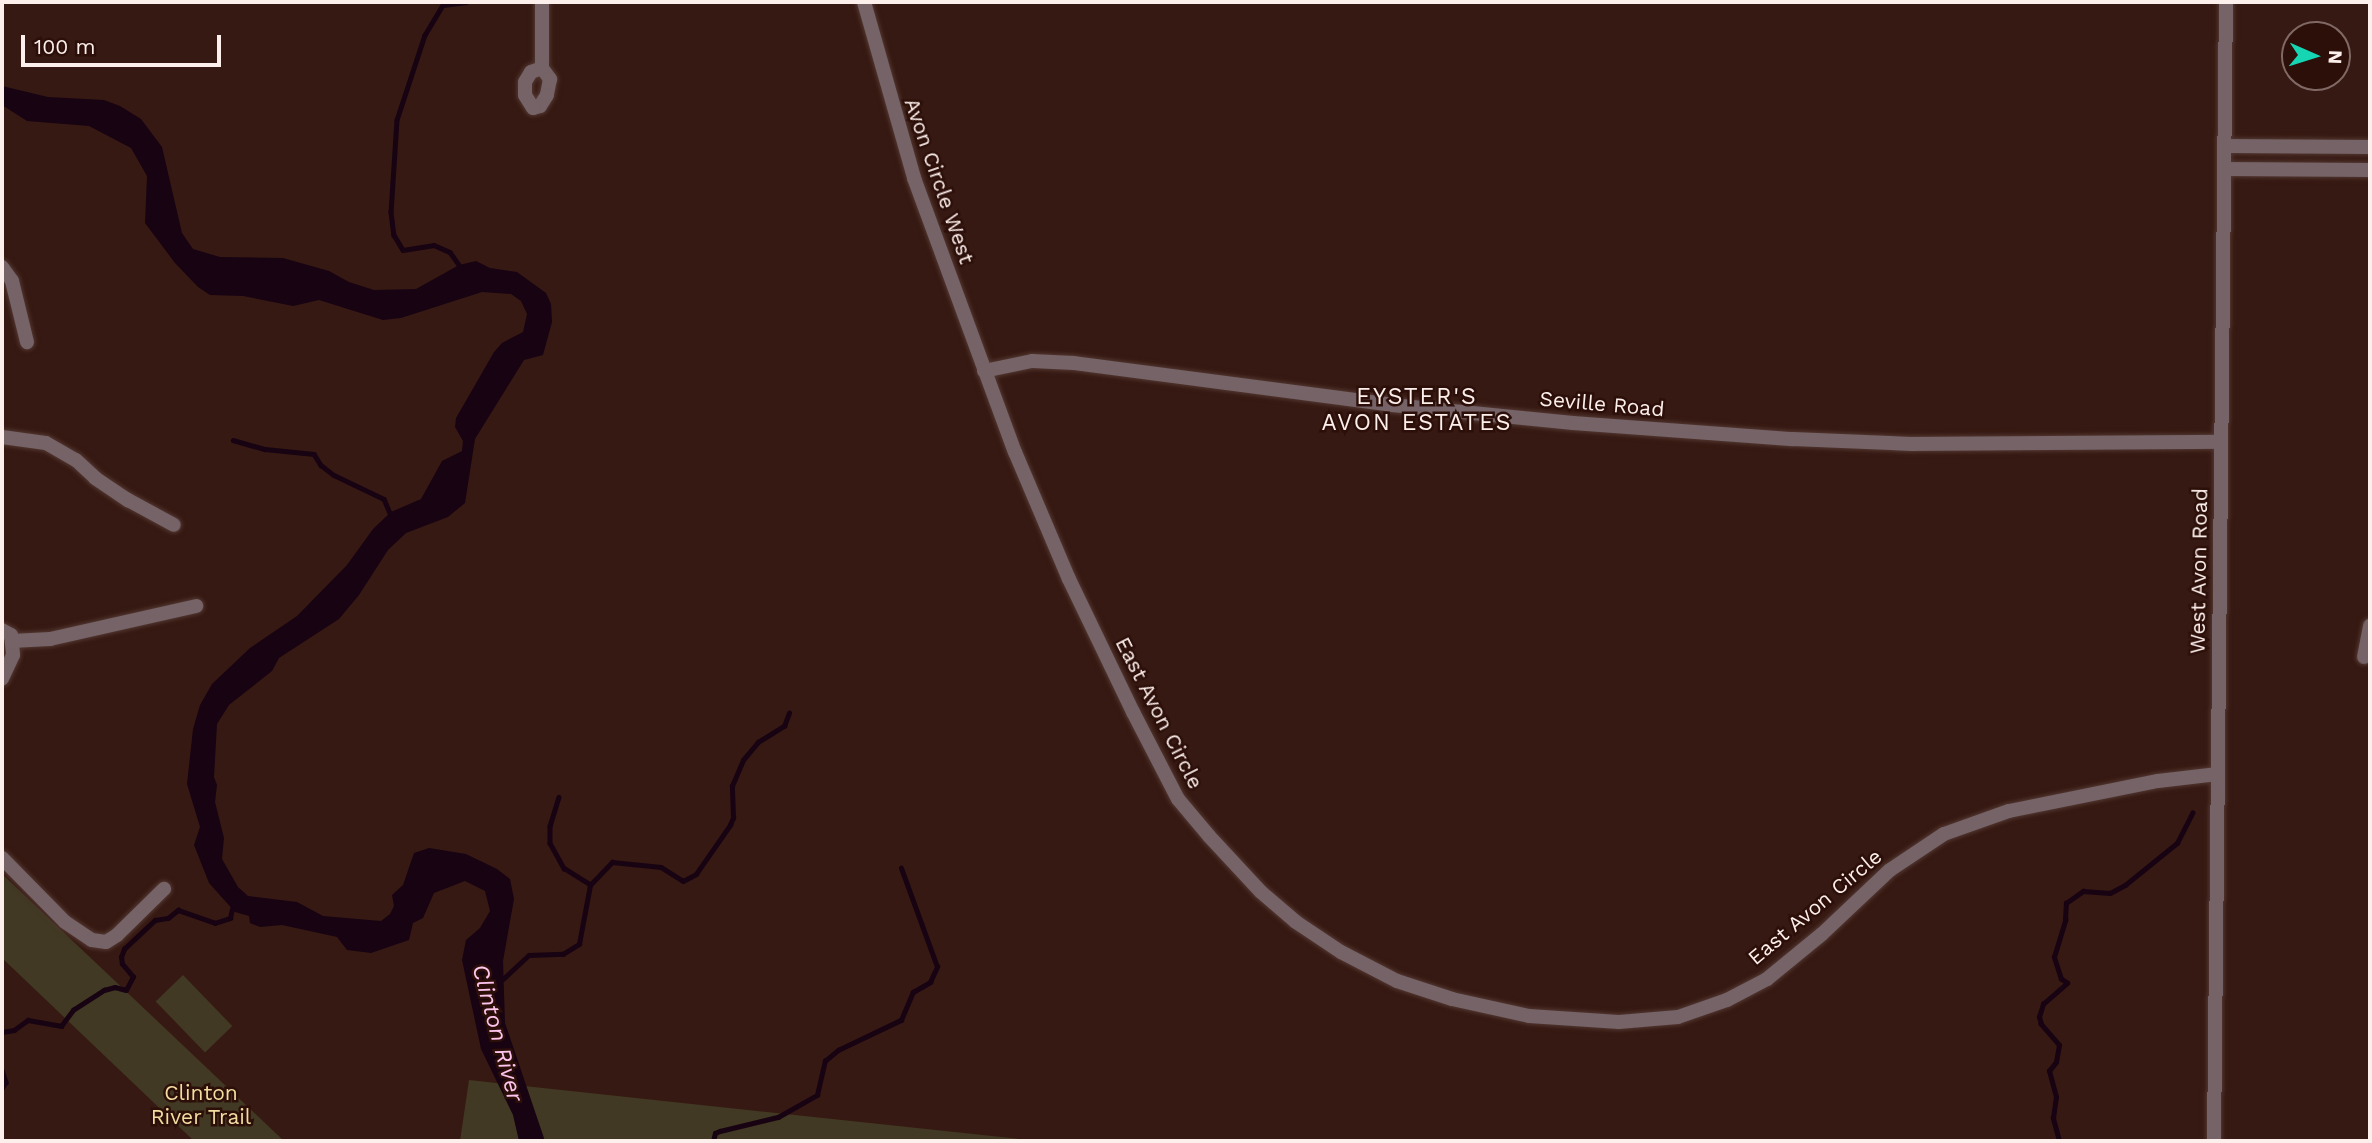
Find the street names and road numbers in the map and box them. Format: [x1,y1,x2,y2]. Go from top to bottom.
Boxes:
street label: Avon Circle West [899,95,979,267]
street label: Seville Road [1539,386,1665,422]
street label: West Avon Road [2185,487,2213,655]
street label: East Avon Circle [1110,633,1208,793]
street label: East Avon Circle [1743,843,1887,971]

